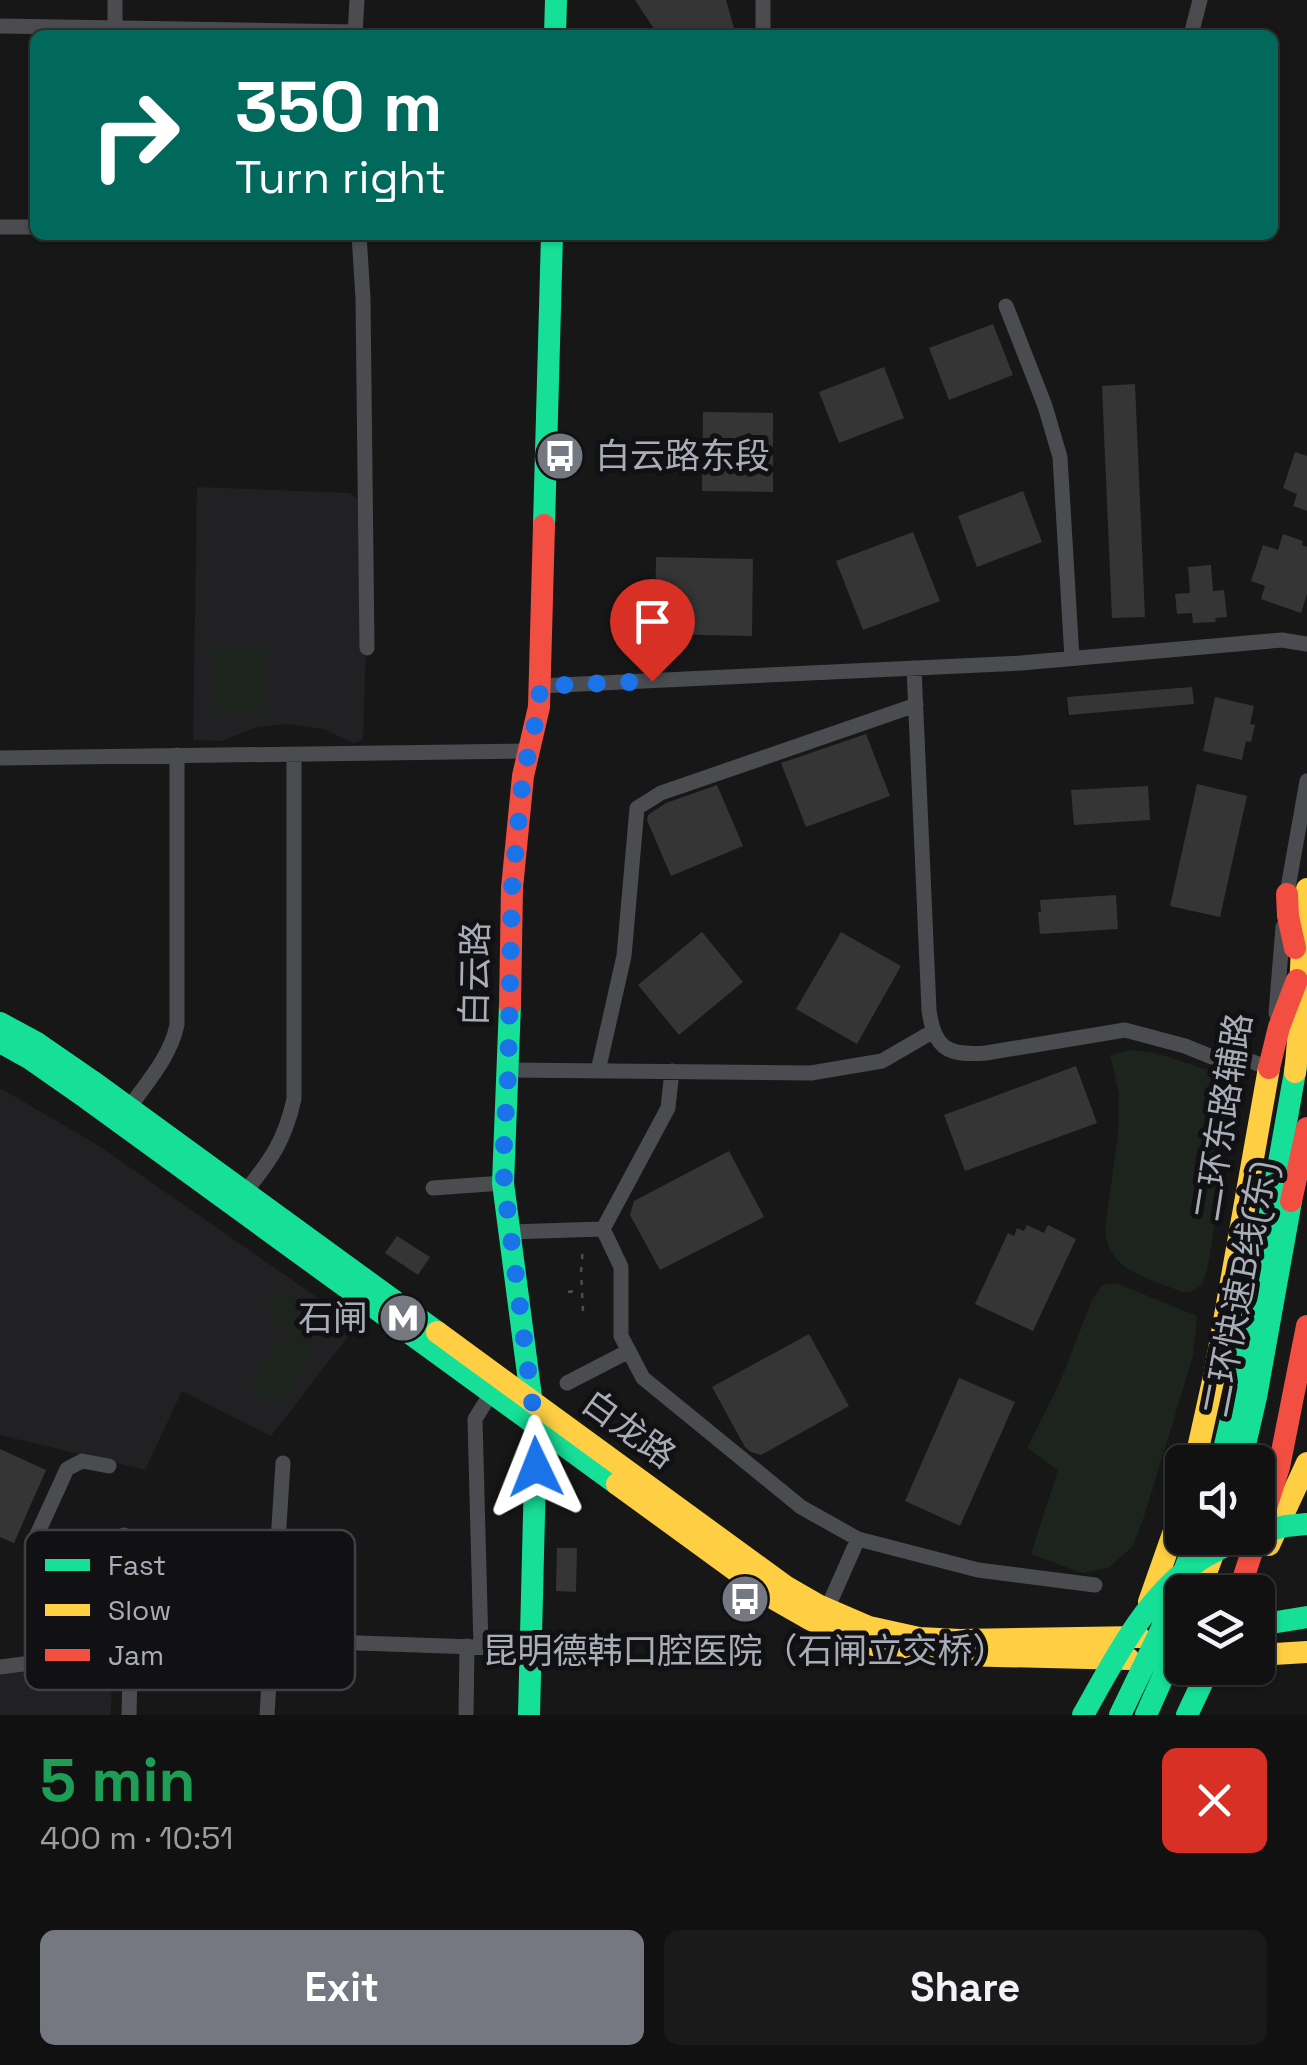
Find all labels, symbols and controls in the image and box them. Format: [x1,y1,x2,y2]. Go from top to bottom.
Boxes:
text: 350 m [235,62,442,151]
icon: right [70,70,200,200]
text: Turn right [235,149,446,206]
bus stop icon: 白云路东段 [534,430,586,482]
place label: 白云路东段 [595,434,770,478]
pin [610,579,695,682]
icon: arrive [625,594,680,649]
street label: 白云路 [452,921,498,1027]
street label: 二环东路辅路 [1185,1010,1261,1224]
street label: 二环快速B线(东) [1194,1157,1286,1421]
metro station icon: 石闸 [377,1292,429,1344]
place label: 石闸 [298,1296,368,1340]
street label: 白龙路 [574,1380,684,1478]
position arrow [484,1415,588,1519]
map controls [1165,1445,1275,1685]
button: sound [1165,1445,1275,1555]
legend [25,1530,355,1690]
text: Fast [108,1547,166,1583]
bus stop icon: 昆明德韩口腔医院（石闸立交桥） [719,1573,771,1625]
button: layers [1165,1575,1275,1685]
text: Slow [108,1592,171,1628]
place label: 昆明德韩口腔医院（石闸立交桥） [482,1629,1008,1673]
text: Jam [108,1637,164,1673]
text: 5 min [40,1742,195,1819]
button: close [1162,1748,1267,1853]
text: 400 m · 10:51 [40,1818,233,1858]
button: Exit [40,1930,644,2045]
button: Share [664,1930,1267,2045]

